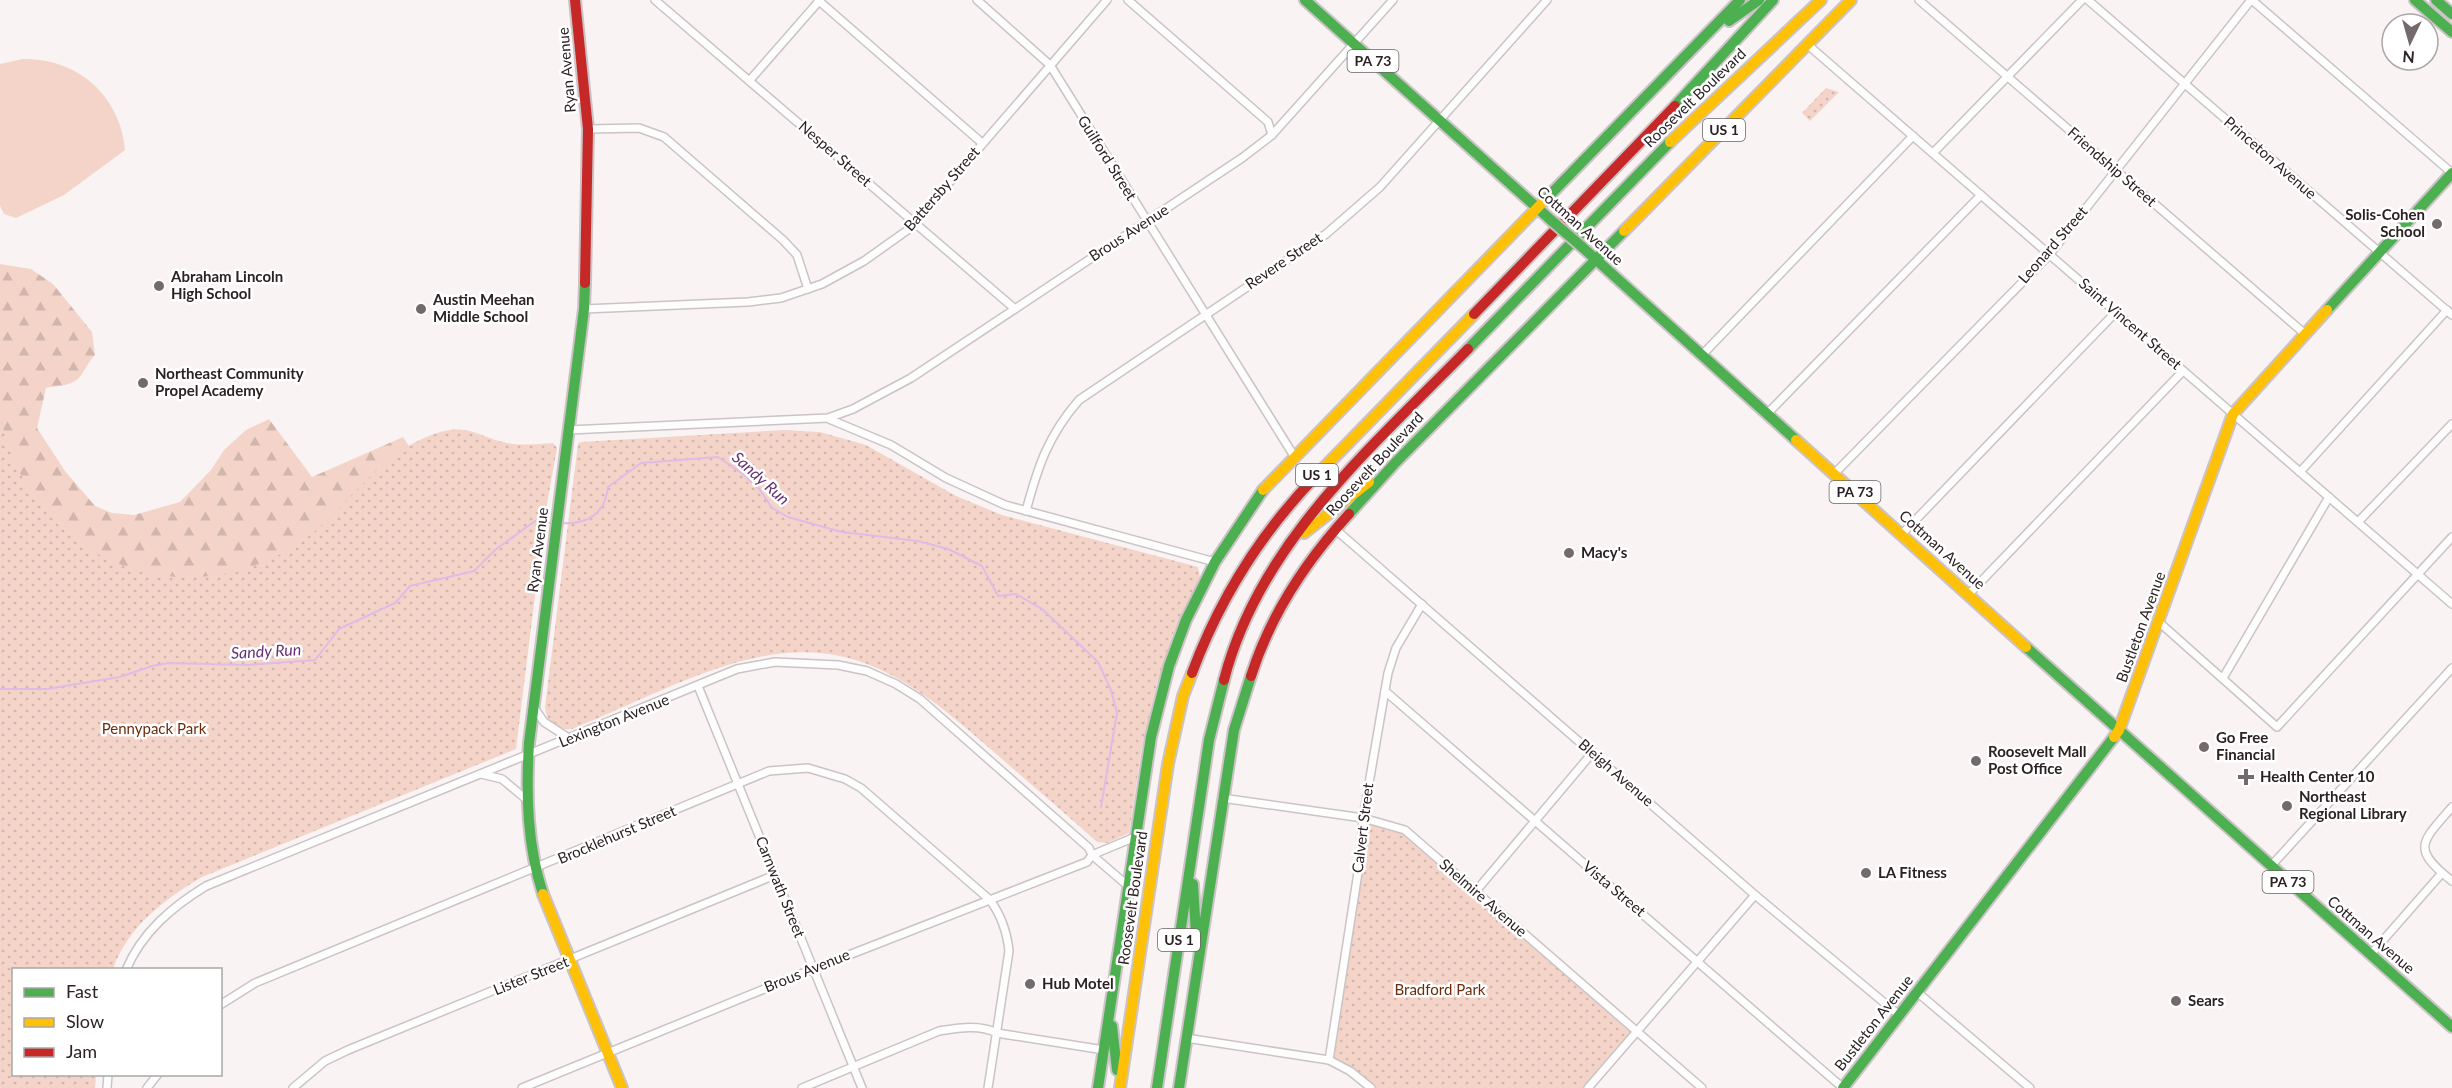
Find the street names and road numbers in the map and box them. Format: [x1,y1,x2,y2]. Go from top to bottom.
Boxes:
street label: Ryan Avenue [553,27,579,113]
street label: Roosevelt Boulevard [1640,44,1749,151]
road number: PA 73 [1348,50,1398,72]
street label: Guilford Street [1075,112,1141,204]
street label: Princeton Avenue [2221,112,2321,202]
street label: Nesper Street [796,117,876,190]
road number: US 1 [1703,119,1745,141]
street label: Friendship Street [2065,123,2161,210]
street label: Battersby Street [900,142,983,234]
street label: Cottman Avenue [1534,182,1627,269]
street label: Brous Avenue [1085,200,1172,265]
street label: Leonard Street [2014,202,2091,287]
street label: Revere Street [1242,228,1326,292]
street label: Saint Vincent Street [2076,274,2186,373]
street label: Roosevelt Boulevard [1322,408,1427,519]
road number: US 1 [1296,464,1338,486]
road number: PA 73 [1830,481,1880,503]
street label: Ryan Avenue [523,506,551,593]
street label: Cottman Avenue [1896,506,1989,593]
street label: Bustleton Avenue [2112,569,2168,684]
street label: Lexington Avenue [556,690,672,750]
street label: Bleigh Avenue [1575,735,1658,810]
street label: Calvert Street [1348,781,1377,874]
street label: Brocklehurst Street [555,801,679,867]
street label: Roosevelt Boulevard [1114,830,1150,966]
street label: Carnwath Street [752,833,810,940]
street label: Shelmire Avenue [1436,854,1531,940]
street label: Vista Street [1580,857,1650,920]
road number: PA 73 [2262,871,2314,893]
street label: Cottman Avenue [2324,891,2419,977]
road number: US 1 [1158,929,1200,951]
street label: Brous Avenue [761,945,852,995]
street label: Lister Street [490,952,571,998]
street label: Bustleton Avenue [1830,971,1916,1074]

